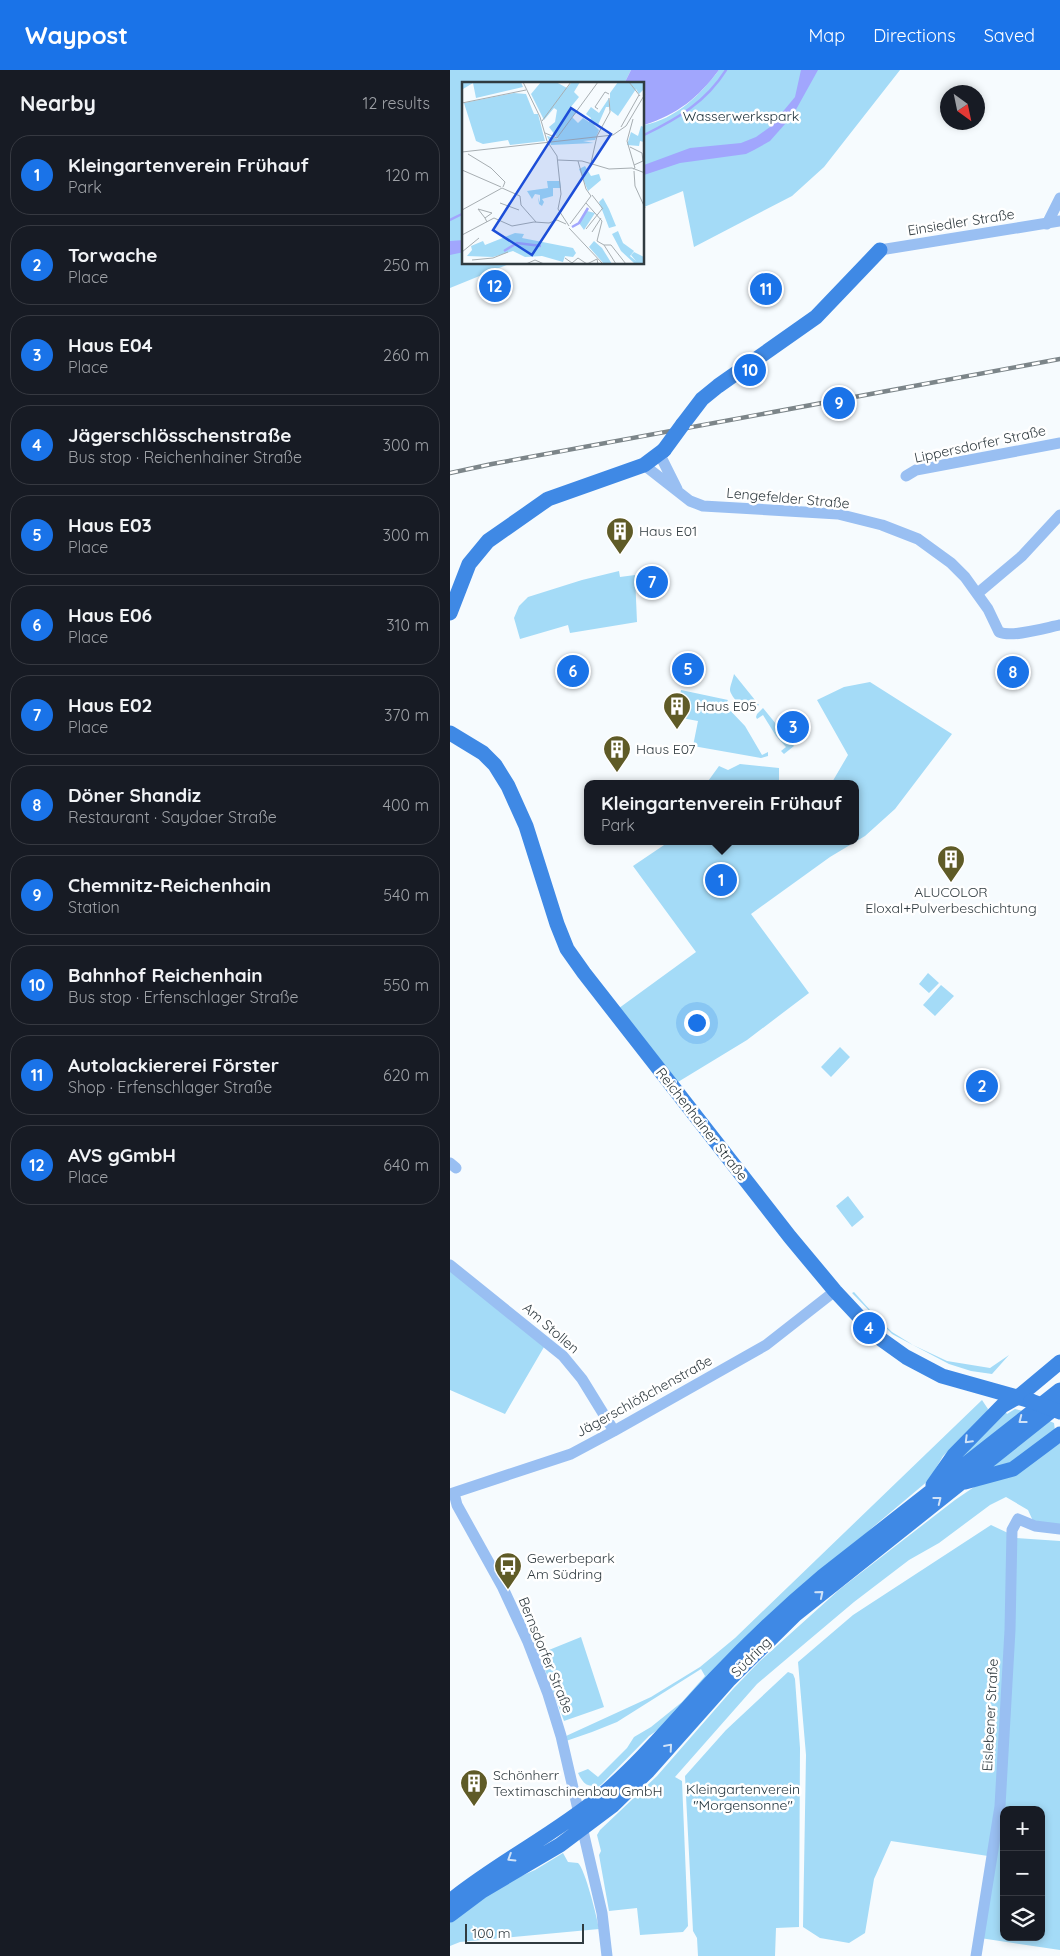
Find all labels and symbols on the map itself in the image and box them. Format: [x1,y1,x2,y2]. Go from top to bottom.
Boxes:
inset map [462,82,645,265]
north arrow [940,85,985,130]
park label: Wasserwerkspark [683,107,799,125]
street label: Einsiedler Straße [906,205,1016,239]
pin: 12 [479,267,511,305]
pin: 11 [750,270,782,308]
pin: 10 [734,351,766,389]
pin: 9 [823,384,855,422]
street label: Lippersdorfer Straße [913,421,1047,467]
street label: Lengefelder Straße [726,484,850,512]
building icon: Haus E01 [605,516,635,555]
place label: Haus E01 [639,522,697,540]
pin: 7 [636,563,668,601]
pin: 5 [672,650,704,688]
pin: 6 [557,652,589,690]
pin: 8 [997,653,1029,691]
building icon: Haus E05 [662,691,692,730]
place label: Haus E05 [696,697,757,715]
pin: 3 [777,708,809,746]
building icon: Haus E07 [602,734,632,773]
place label: Haus E07 [636,740,695,758]
building icon: ALUCOLOR Eloxal+Pulverbeschichtung [936,844,966,883]
pin: 1 [705,861,737,899]
place label: ALUCOLOR Eloxal+Pulverbeschichtung [865,883,1037,917]
your location [684,1010,710,1036]
street label: Reichenhainer Straße [652,1064,752,1184]
pin: 2 [966,1067,998,1105]
street label: Am Stollen [519,1299,583,1357]
pin: 4 [853,1309,885,1347]
street label: Jägerschlößchenstraße [573,1351,715,1441]
one-way arrow [1019,1414,1028,1422]
one-way arrow [965,1434,974,1443]
one-way arrow [932,1498,941,1506]
place label: Gewerbepark Am Südring [527,1549,615,1583]
bus stop icon: Gewerbepark Am Südring [493,1551,523,1590]
one-way arrow [814,1591,823,1600]
street label: Bernsdorfer Straße [514,1594,578,1716]
street label: Südring [727,1633,775,1681]
street label: Eislebener Straße [978,1658,1002,1772]
one-way arrow [663,1743,672,1752]
place label: Schönherr Textimaschinenbau GmbH [493,1766,663,1800]
building icon: Schönherr Textimaschinenbau GmbH [459,1768,489,1807]
park label: Kleingartenverein "Morgensonne" [686,1780,800,1814]
one-way arrow [507,1852,516,1861]
scale bar [465,1921,584,1944]

